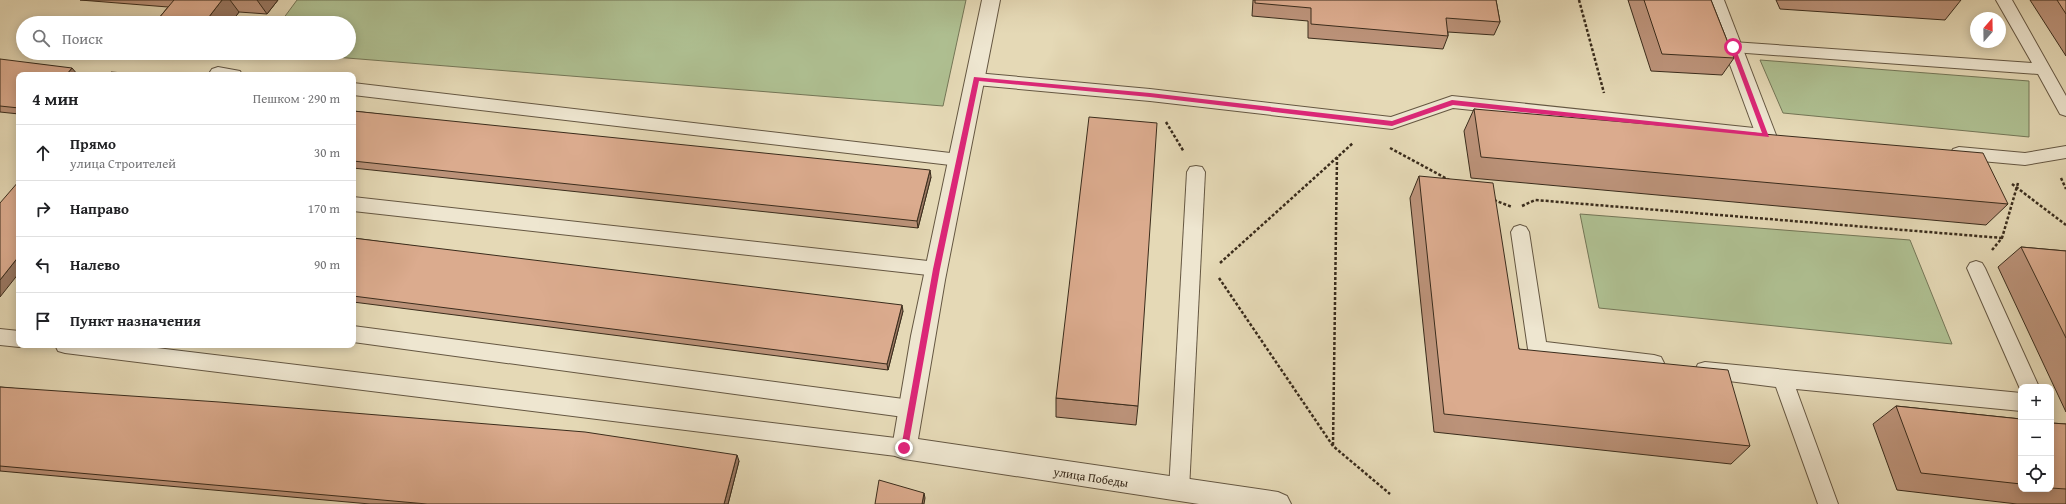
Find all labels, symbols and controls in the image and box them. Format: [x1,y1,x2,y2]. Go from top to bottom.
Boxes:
north arrow [1970,12,2006,48]
search box [16,16,356,60]
icon: search [30,27,52,49]
text: Поиск [62,28,103,49]
route start [1724,38,1742,56]
text: 4 мин [32,86,78,111]
text: Пешком · 290 m [253,89,340,108]
text: Прямо [70,133,116,154]
icon: ahead [32,142,54,164]
text: 30 m [314,143,340,162]
text: улица Строителей [70,154,176,173]
icon: right [32,198,54,220]
text: Направо [70,198,129,219]
text: 170 m [308,199,340,218]
icon: left [32,254,54,276]
text: Налево [70,254,120,275]
text: 90 m [314,255,340,274]
icon: arrive [32,310,54,332]
text: Пункт назначения [70,310,201,331]
map controls [2018,384,2054,492]
button: + [2018,384,2054,420]
button: − [2018,420,2054,456]
route end [895,439,913,457]
button: locate [2018,456,2054,492]
street label: улица Победы [1051,463,1130,491]

